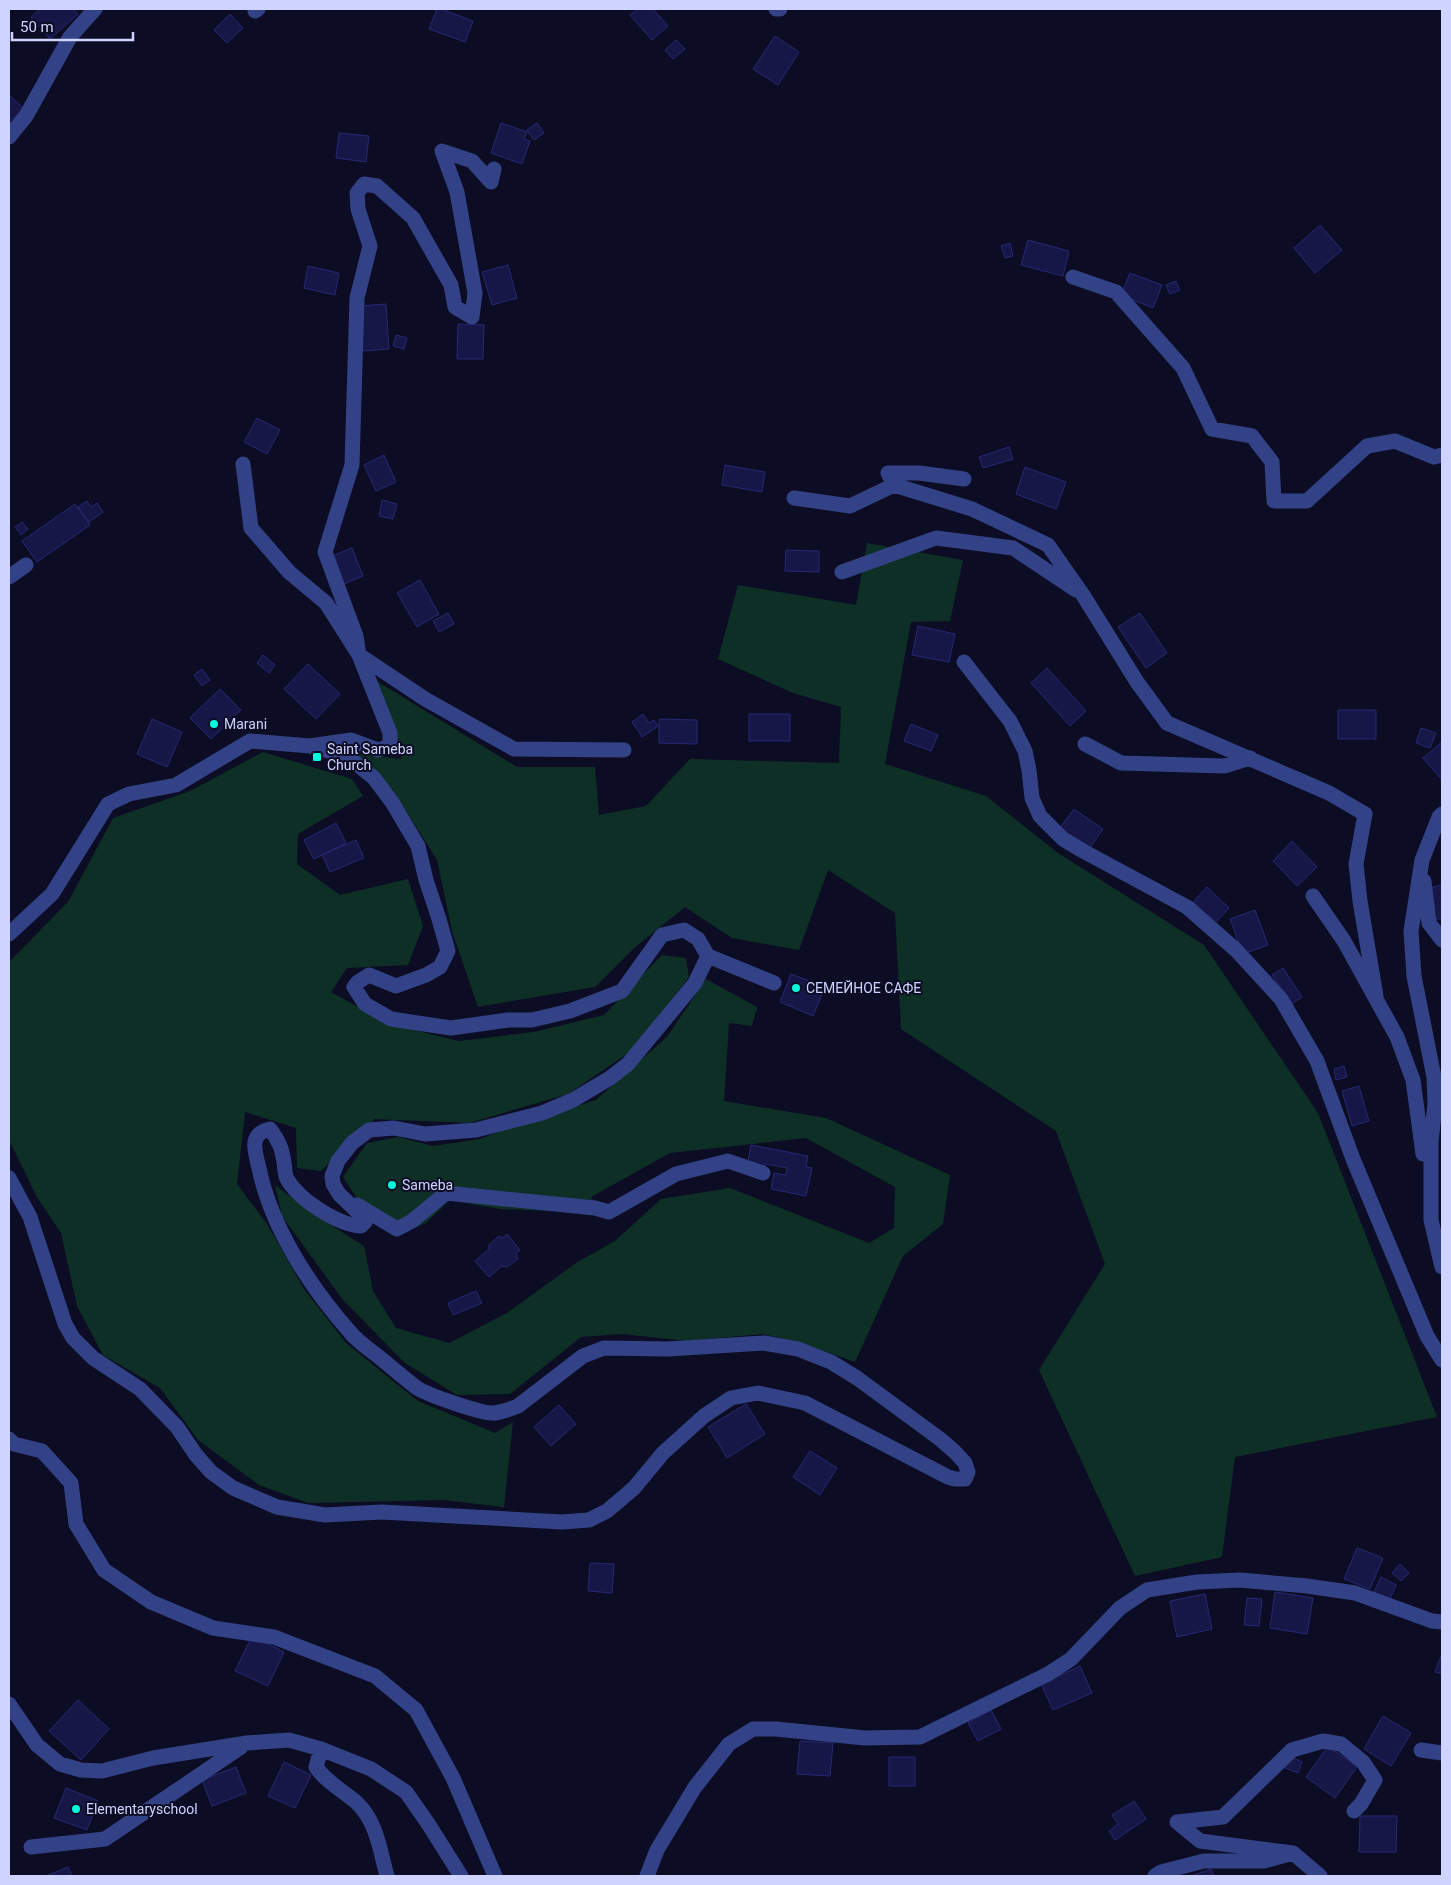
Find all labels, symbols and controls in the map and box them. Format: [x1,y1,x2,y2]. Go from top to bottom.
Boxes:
scale bar [12,10,134,42]
text: 50 m [20,18,54,36]
place label: Marani [224,716,267,732]
marker: Marani [208,718,220,730]
place label: Saint Sameba Church [327,741,413,773]
marker: Saint Sameba Church [311,751,323,763]
place label: СЕМЕЙНОЕ САФЕ [806,980,921,996]
marker: СЕМЕЙНОЕ САФЕ [790,982,802,994]
place label: Sameba [402,1177,453,1193]
marker: Sameba [386,1179,398,1191]
place label: Elementaryschool [86,1801,198,1817]
marker: Elementaryschool [70,1803,82,1815]

